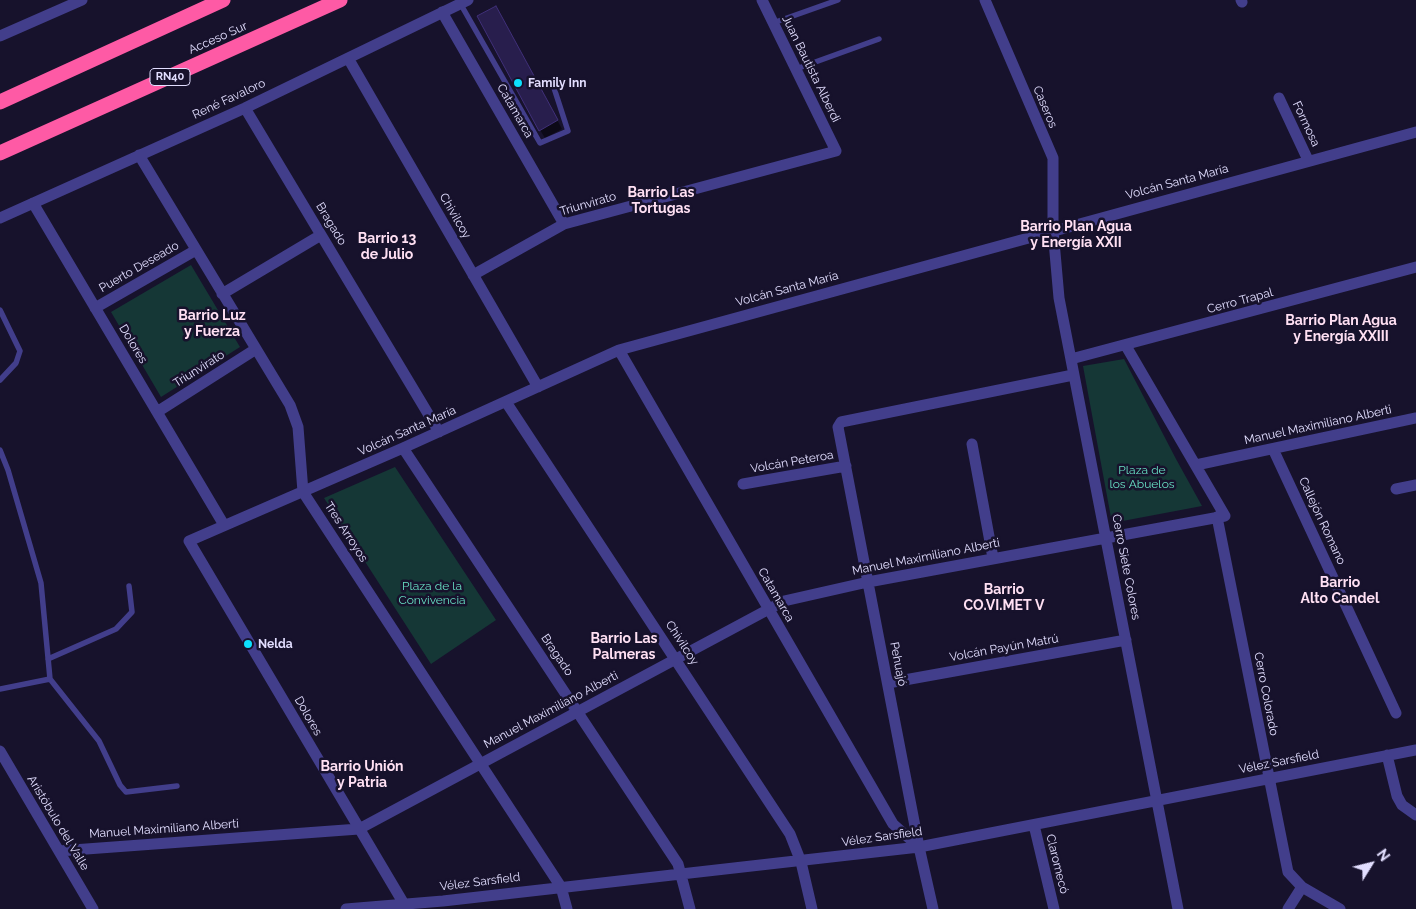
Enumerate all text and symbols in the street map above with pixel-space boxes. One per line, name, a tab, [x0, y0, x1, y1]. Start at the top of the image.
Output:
street label: Juan Bautista Alberdi	[779, 13, 843, 125]
street label: Acceso Sur	[186, 19, 250, 57]
road number: RN40	[150, 68, 190, 86]
street label: René Favaloro	[190, 76, 268, 122]
place label: Family Inn	[528, 76, 586, 90]
marker: Family Inn	[512, 77, 524, 89]
street label: Catamarca	[494, 81, 536, 141]
street label: Caseros	[1030, 84, 1060, 130]
street label: Formosa	[1289, 99, 1323, 149]
street label: Volcán Santa María	[1124, 161, 1230, 203]
district label: Barrio Las Tortugas	[628, 185, 694, 218]
street label: Triunvirato	[558, 189, 618, 219]
street label: Chivilcoy	[436, 191, 474, 241]
street label: Bragado	[313, 200, 349, 248]
district label: Barrio Plan Agua y Energía XXII	[1020, 219, 1132, 252]
district label: Barrio 13 de Julio	[358, 231, 416, 264]
street label: Puerto Deseado	[97, 238, 181, 296]
street label: Volcán Santa María	[734, 268, 840, 310]
street label: Cerro Trapal	[1205, 285, 1275, 317]
district label: Barrio Luz y Fuerza	[178, 308, 246, 341]
district label: Barrio Plan Agua y Energía XXIII	[1285, 313, 1397, 346]
street label: Dolores	[116, 322, 150, 366]
street label: Triunvirato	[171, 348, 227, 390]
street label: Manuel Maximiliano Alberti	[1243, 402, 1393, 448]
street label: Volcán Santa María	[356, 403, 458, 459]
street label: Volcán Peteroa	[749, 448, 835, 476]
park label: Plaza de los Abuelos	[1109, 463, 1175, 491]
street label: Callejón Romano	[1295, 475, 1349, 567]
street label: Tres Arroyos	[321, 499, 371, 565]
street label: Cerro Siete Colores	[1109, 513, 1143, 621]
street label: Manuel Maximiliano Alberti	[851, 536, 1001, 578]
street label: Catamarca	[755, 565, 797, 625]
district label: Barrio Alto Candel	[1301, 575, 1379, 608]
park label: Plaza de la Convivencia	[398, 579, 466, 607]
district label: Barrio CO.VI.MET V	[964, 582, 1044, 614]
street label: Chivilcoy	[662, 618, 702, 668]
street label: Bragado	[538, 631, 576, 679]
district label: Barrio Las Palmeras	[591, 631, 657, 664]
street label: Volcán Payún Matrú	[948, 631, 1060, 665]
place label: Nelda	[258, 637, 293, 651]
marker: Nelda	[242, 638, 254, 650]
street label: Pehuajó	[887, 641, 909, 687]
street label: Cerro Colorado	[1251, 651, 1281, 737]
street label: Manuel Maximiliano Alberti	[481, 668, 621, 752]
street label: Dolores	[291, 694, 325, 738]
street label: Vélez Sarsfield	[1238, 747, 1320, 777]
district label: Barrio Unión y Patria	[320, 759, 404, 792]
street label: Aristóbulo del Valle	[24, 773, 92, 873]
street label: Manuel Maximiliano Alberti	[89, 817, 239, 841]
street label: Vélez Sarsfield	[841, 824, 923, 850]
street label: Claromecó	[1043, 833, 1071, 895]
north arrow	[1346, 839, 1396, 889]
text: N	[1374, 846, 1393, 864]
street label: Vélez Sarsfield	[439, 870, 521, 894]

